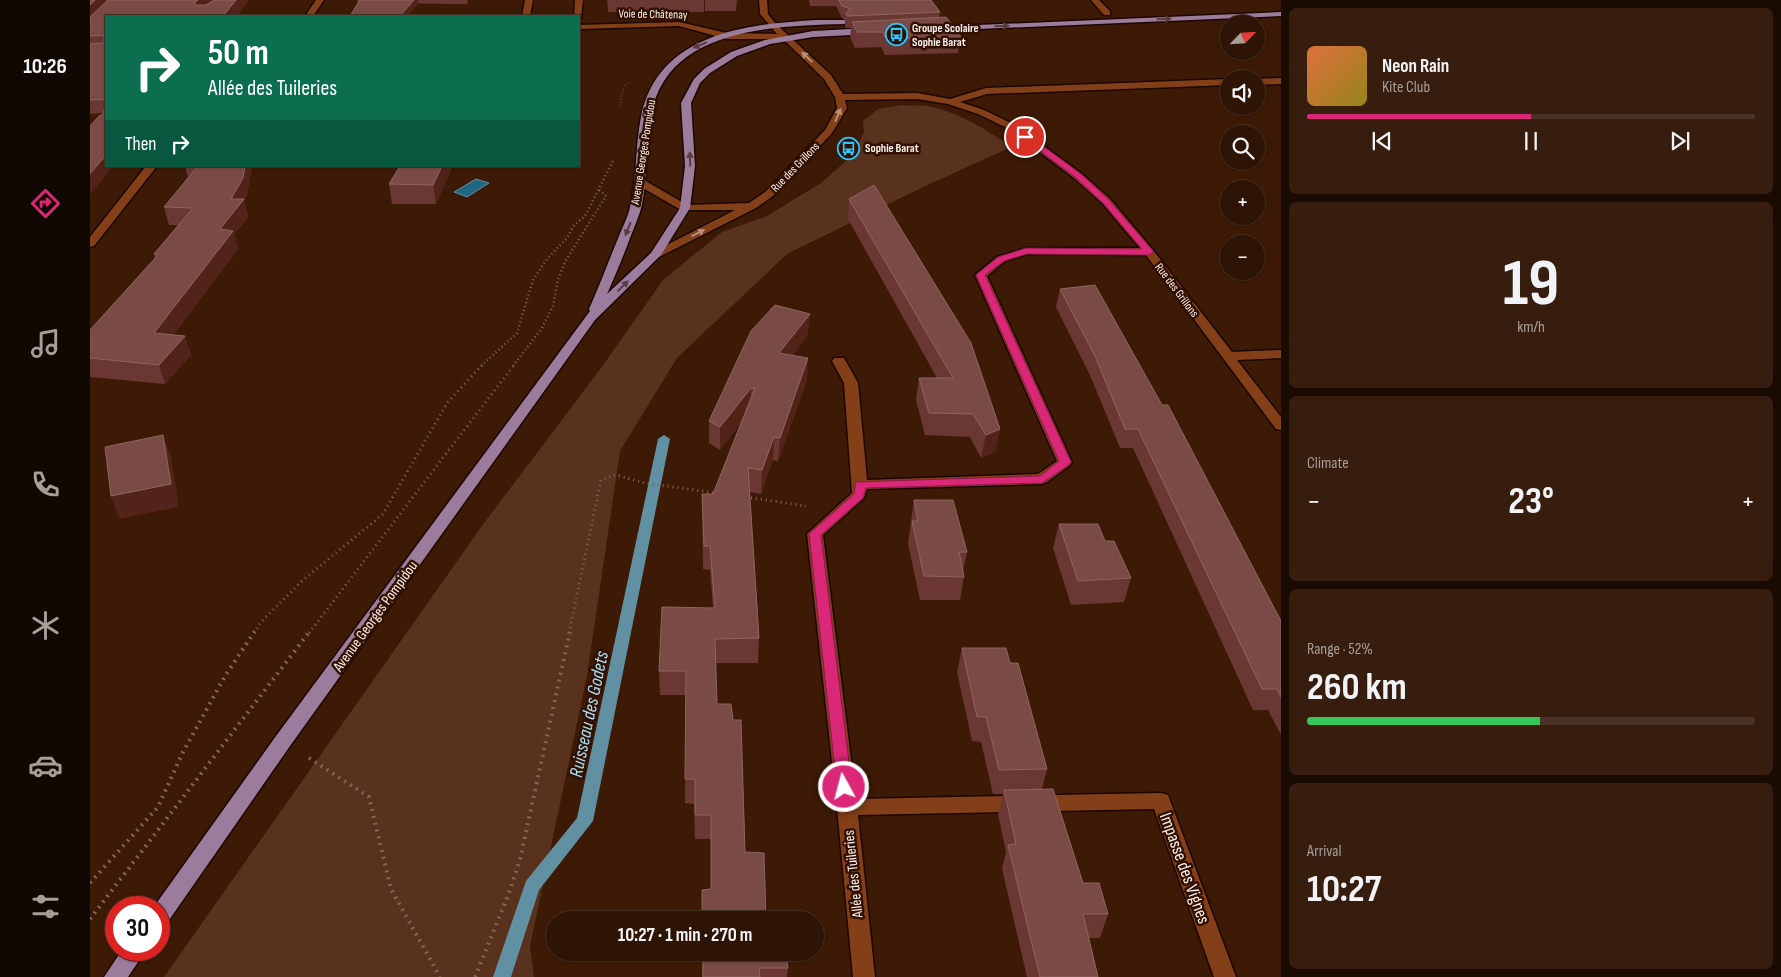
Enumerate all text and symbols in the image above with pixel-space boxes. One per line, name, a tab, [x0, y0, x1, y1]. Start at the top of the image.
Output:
street label: Voie de Châtenay	[618, 6, 688, 23]
one-way arrow	[1157, 15, 1173, 23]
north arrow	[1220, 15, 1265, 60]
map controls	[1220, 15, 1265, 280]
place label: Groupe Scolaire Sophie Barat	[912, 21, 979, 50]
one-way arrow	[994, 21, 1010, 29]
bus stop icon: Groupe Scolaire Sophie Barat	[884, 23, 908, 47]
text: 50 m	[208, 32, 269, 75]
icon: right	[125, 35, 190, 100]
one-way arrow	[693, 42, 707, 50]
one-way arrow	[801, 51, 813, 63]
text: 10:26	[23, 53, 67, 80]
text: Neon Rain	[1382, 55, 1449, 78]
button: sound	[1220, 70, 1265, 115]
text: Allée des Tuileries	[208, 75, 337, 102]
text: Kite Club	[1382, 78, 1430, 97]
street label: Avenue Georges Pompidou	[628, 99, 659, 207]
one-way arrow	[834, 107, 842, 122]
pin	[1004, 116, 1046, 158]
icon: arrive	[1011, 123, 1039, 151]
button: search	[1220, 125, 1265, 170]
icon: previous	[1368, 127, 1396, 155]
icon: pause	[1517, 127, 1545, 155]
icon: next	[1666, 127, 1694, 155]
icon: right	[166, 130, 194, 158]
text: Then	[125, 133, 156, 156]
bus stop icon: Sophie Barat	[837, 136, 861, 160]
street label: Rue des Grillons	[768, 139, 823, 196]
place label: Sophie Barat	[865, 141, 919, 156]
one-way arrow	[685, 151, 693, 167]
button: +	[1220, 180, 1265, 225]
icon: directions	[28, 186, 63, 221]
one-way arrow	[624, 221, 631, 236]
one-way arrow	[691, 229, 706, 237]
button: −	[1220, 235, 1265, 280]
text: 19	[1503, 246, 1559, 324]
street label: Rue des Grillons	[1151, 260, 1202, 320]
one-way arrow	[617, 280, 629, 292]
text: km/h	[1517, 318, 1545, 337]
icon: music	[28, 326, 63, 361]
text: Climate	[1307, 454, 1349, 473]
icon: phone	[28, 467, 63, 502]
text: 23°	[1508, 479, 1554, 524]
text: −	[1307, 485, 1321, 518]
text: +	[1741, 485, 1755, 518]
street label: Avenue Georges Pompidou	[328, 557, 422, 676]
icon: climate	[28, 608, 63, 643]
text: Range · 52%	[1307, 640, 1373, 659]
water label: Ruisseau des Godets	[565, 649, 614, 779]
text: 260 km	[1307, 665, 1407, 710]
icon: car	[28, 748, 63, 783]
position arrow	[817, 760, 869, 812]
street label: Impasse des Vignes	[1155, 810, 1214, 926]
street label: Allée des Tuileries	[839, 829, 868, 920]
text: Arrival	[1307, 842, 1341, 861]
text: 10:27	[1307, 867, 1381, 912]
icon: filters	[28, 889, 63, 924]
speed limit sign: 30	[105, 896, 170, 961]
text: 10:27 · 1 min · 270 m	[618, 924, 752, 947]

